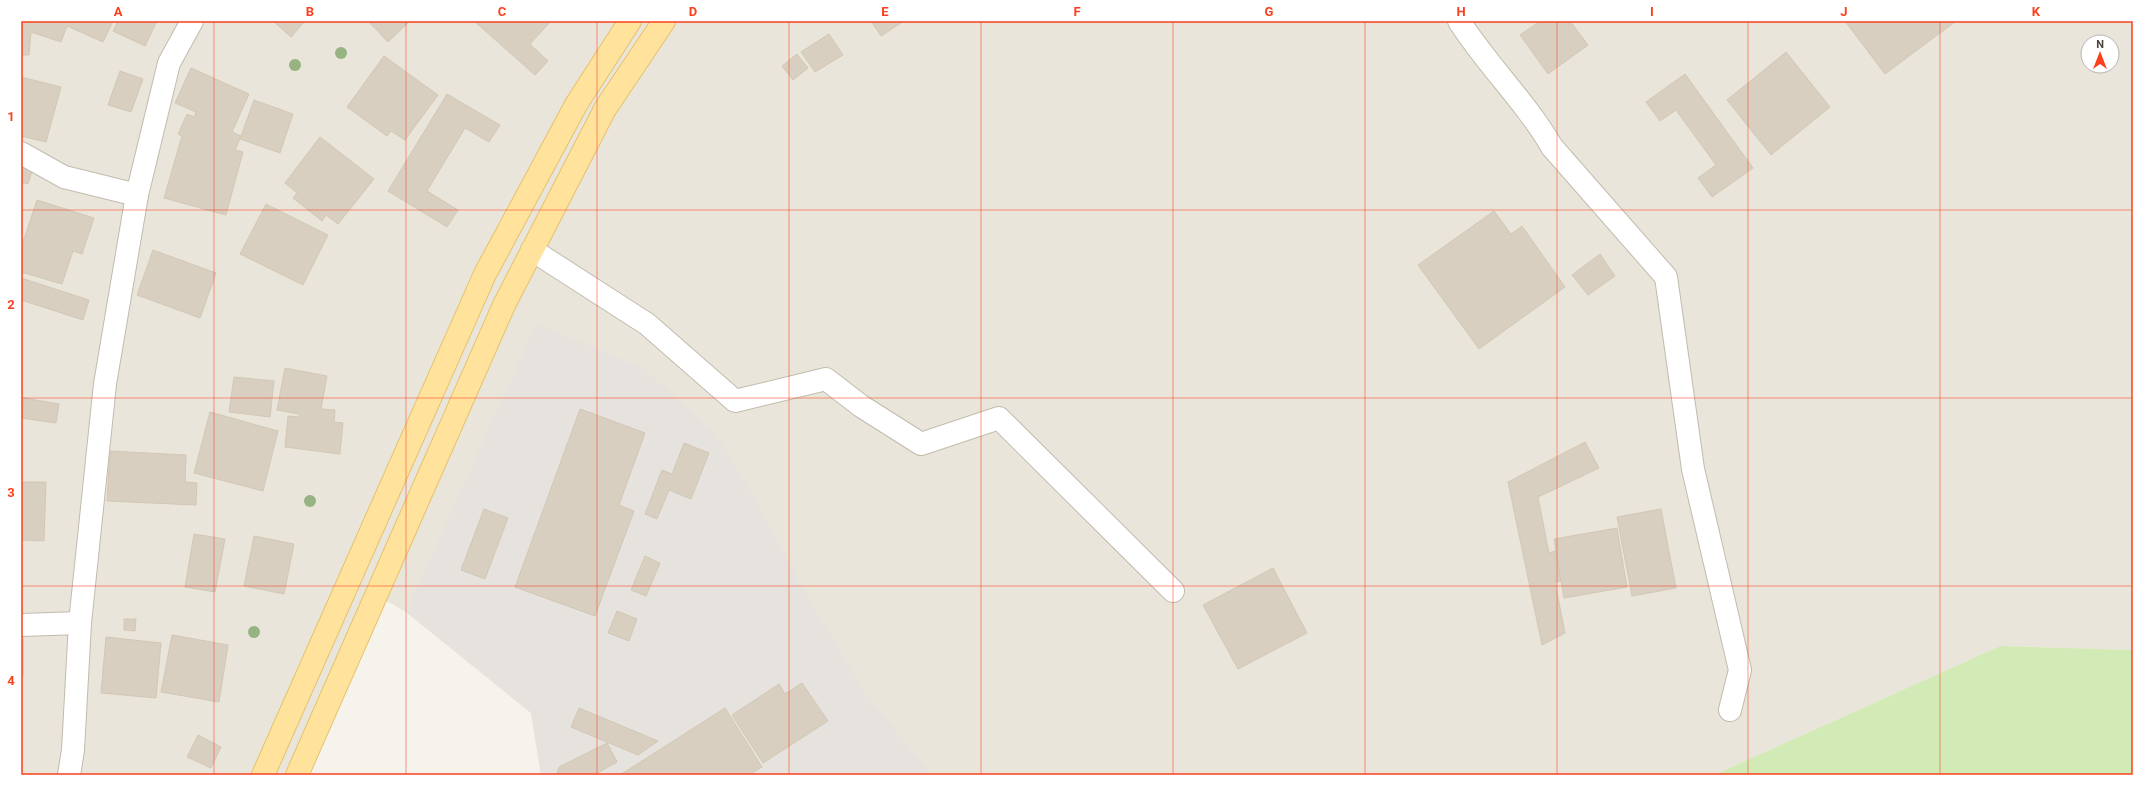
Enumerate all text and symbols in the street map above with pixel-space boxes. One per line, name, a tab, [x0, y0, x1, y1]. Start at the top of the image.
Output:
text: A	[114, 4, 123, 19]
text: B	[306, 4, 314, 19]
text: C	[498, 4, 507, 19]
text: D	[689, 4, 697, 19]
text: E	[881, 4, 889, 19]
text: F	[1073, 4, 1081, 19]
text: G	[1265, 4, 1274, 19]
text: H	[1456, 4, 1466, 19]
text: I	[1650, 4, 1654, 19]
text: J	[1840, 4, 1848, 19]
text: K	[2032, 4, 2041, 19]
north arrow	[2080, 34, 2120, 74]
text: N	[2096, 38, 2104, 51]
text: 1	[7, 109, 15, 124]
text: 2	[7, 297, 15, 312]
text: 3	[7, 485, 15, 500]
text: 4	[7, 673, 15, 688]

